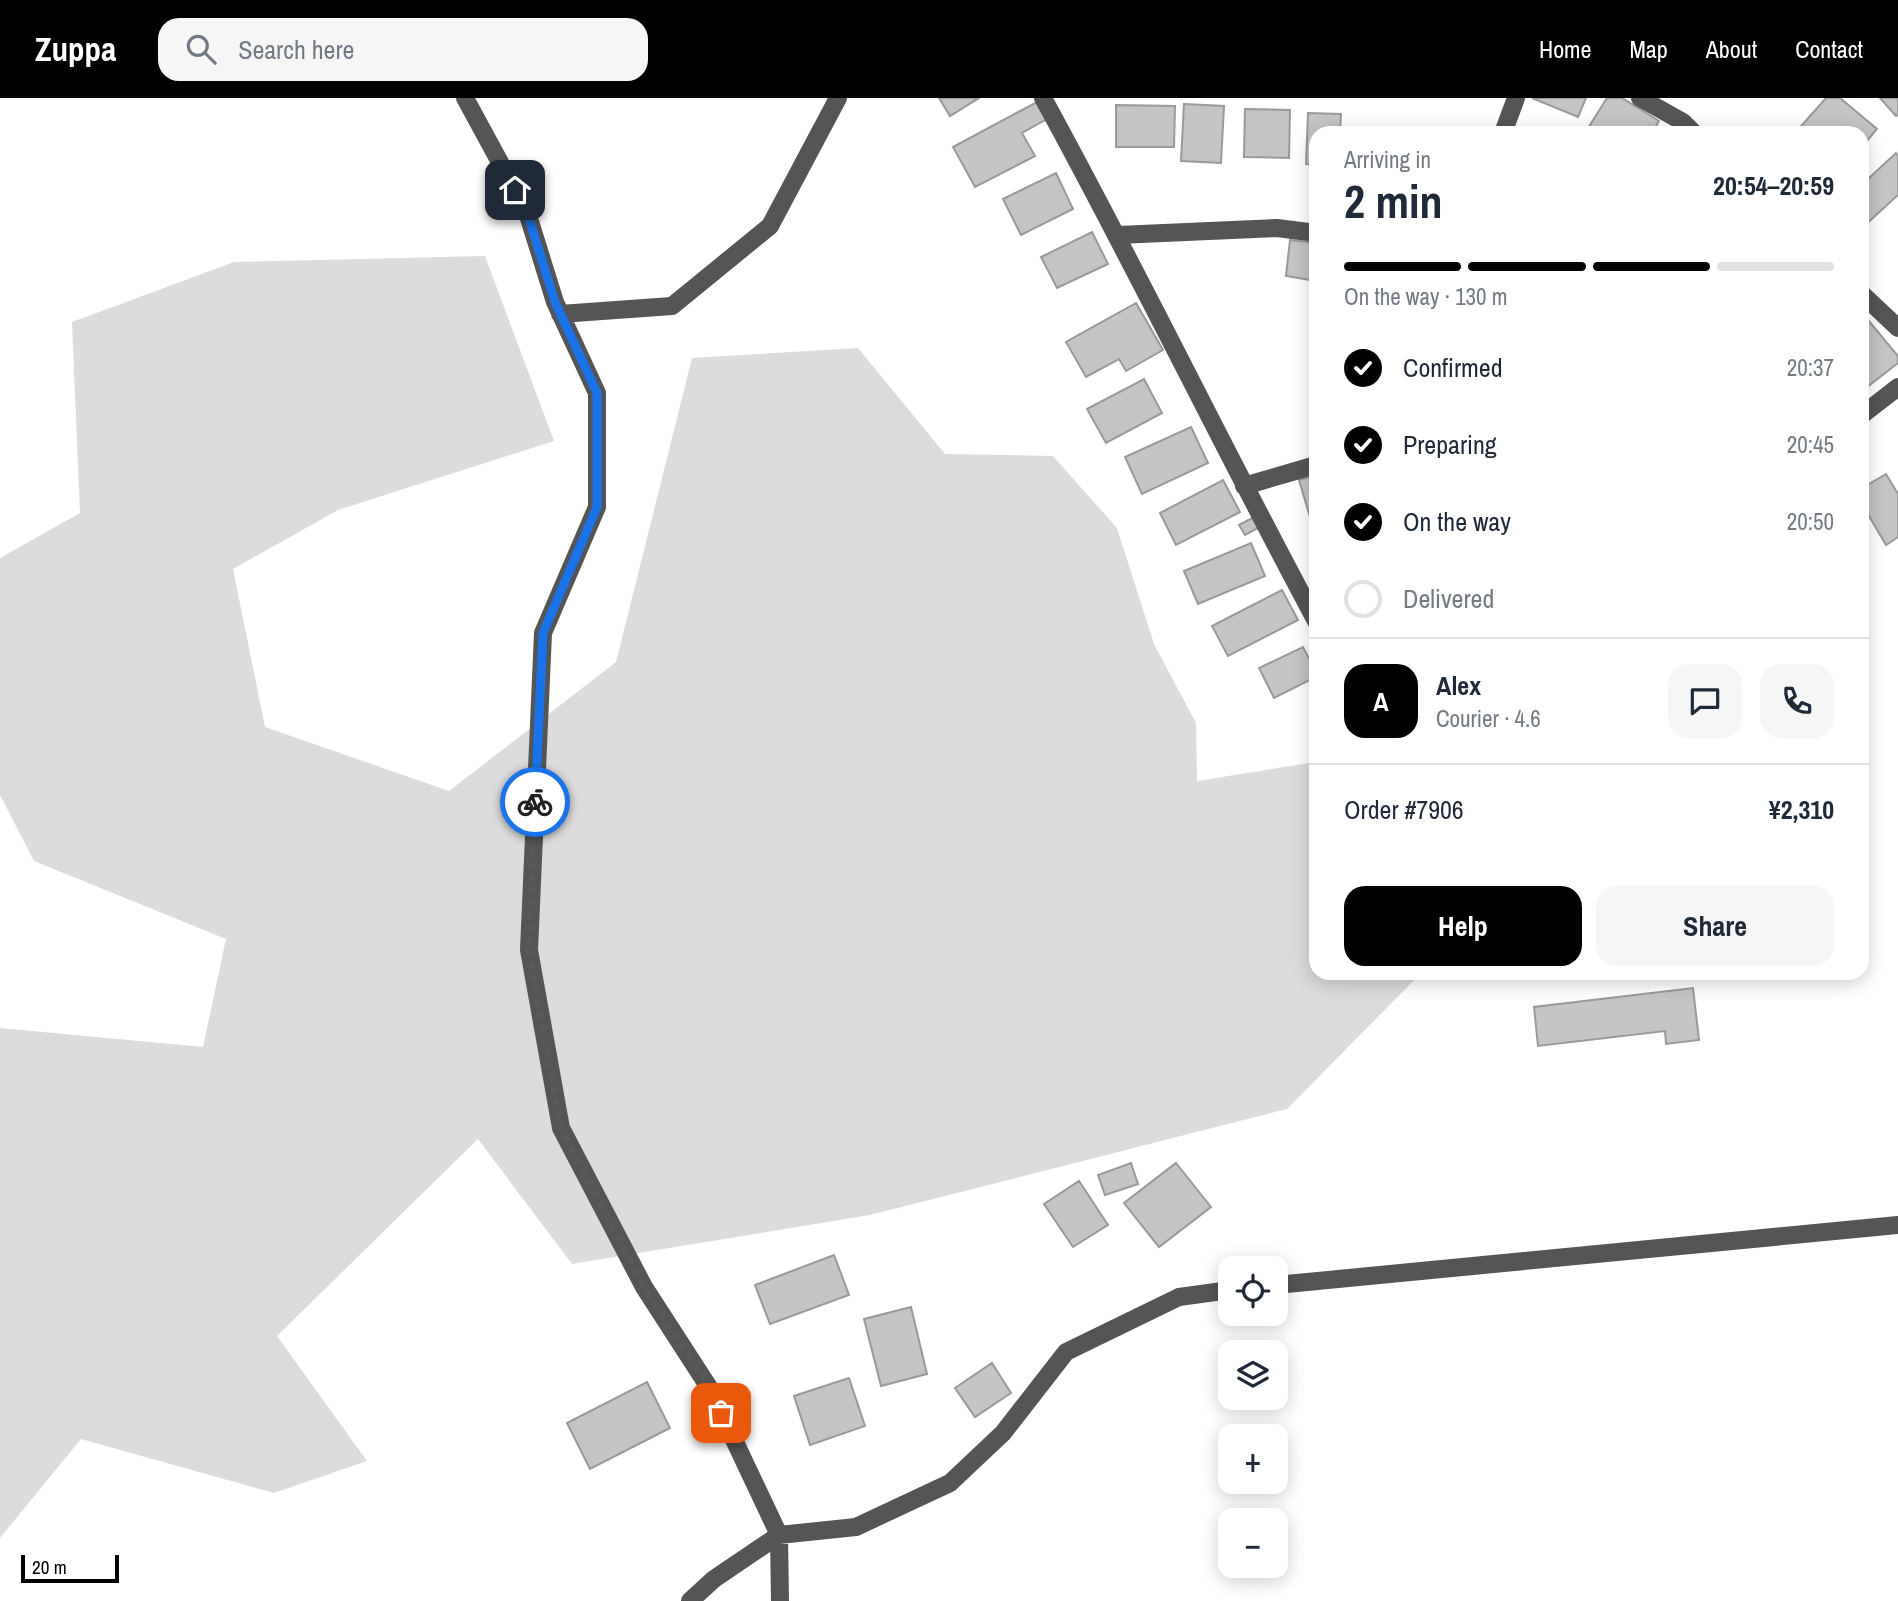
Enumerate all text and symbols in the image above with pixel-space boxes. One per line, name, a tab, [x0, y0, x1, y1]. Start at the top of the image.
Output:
search box	[158, 18, 648, 81]
text: Zuppa	[35, 27, 116, 71]
icon: search	[182, 30, 220, 68]
text: Search here	[238, 32, 354, 67]
text: Home	[1539, 33, 1591, 65]
text: Map	[1629, 33, 1668, 65]
text: About	[1706, 33, 1757, 65]
text: Contact	[1795, 33, 1863, 65]
text: Arriving in	[1344, 144, 1431, 175]
pin	[485, 160, 545, 220]
text: 20:54–20:59	[1713, 168, 1834, 203]
text: 2 min	[1344, 170, 1443, 232]
icon: home	[496, 171, 534, 209]
text: On the way · 130 m	[1344, 281, 1508, 312]
icon: check	[1344, 349, 1382, 387]
text: Confirmed	[1403, 350, 1503, 385]
text: 20:37	[1787, 352, 1834, 383]
icon: check	[1344, 426, 1382, 464]
text: Preparing	[1403, 427, 1497, 462]
text: 20:45	[1787, 429, 1834, 460]
icon: check	[1344, 503, 1382, 541]
text: On the way	[1403, 504, 1511, 539]
text: 20:50	[1787, 506, 1834, 537]
text: Delivered	[1403, 581, 1494, 616]
button: chat	[1668, 664, 1742, 738]
button: phone	[1760, 664, 1834, 738]
text: Alex	[1436, 668, 1481, 703]
text: A	[1373, 684, 1389, 719]
text: Courier · 4.6	[1436, 703, 1541, 734]
courier	[500, 767, 570, 837]
icon: bike	[516, 783, 554, 821]
text: Order #7906	[1344, 792, 1464, 827]
text: ¥2,310	[1769, 792, 1834, 827]
button: Help	[1344, 886, 1582, 966]
button: Share	[1596, 886, 1834, 966]
map controls	[1218, 1256, 1288, 1578]
button: locate	[1218, 1256, 1288, 1326]
button: layers	[1218, 1340, 1288, 1410]
pin	[691, 1383, 751, 1443]
icon: bag	[702, 1394, 740, 1432]
button: +	[1218, 1424, 1288, 1494]
button: −	[1218, 1508, 1288, 1578]
scale bar	[21, 1552, 119, 1584]
text: 20 m	[32, 1554, 67, 1580]

